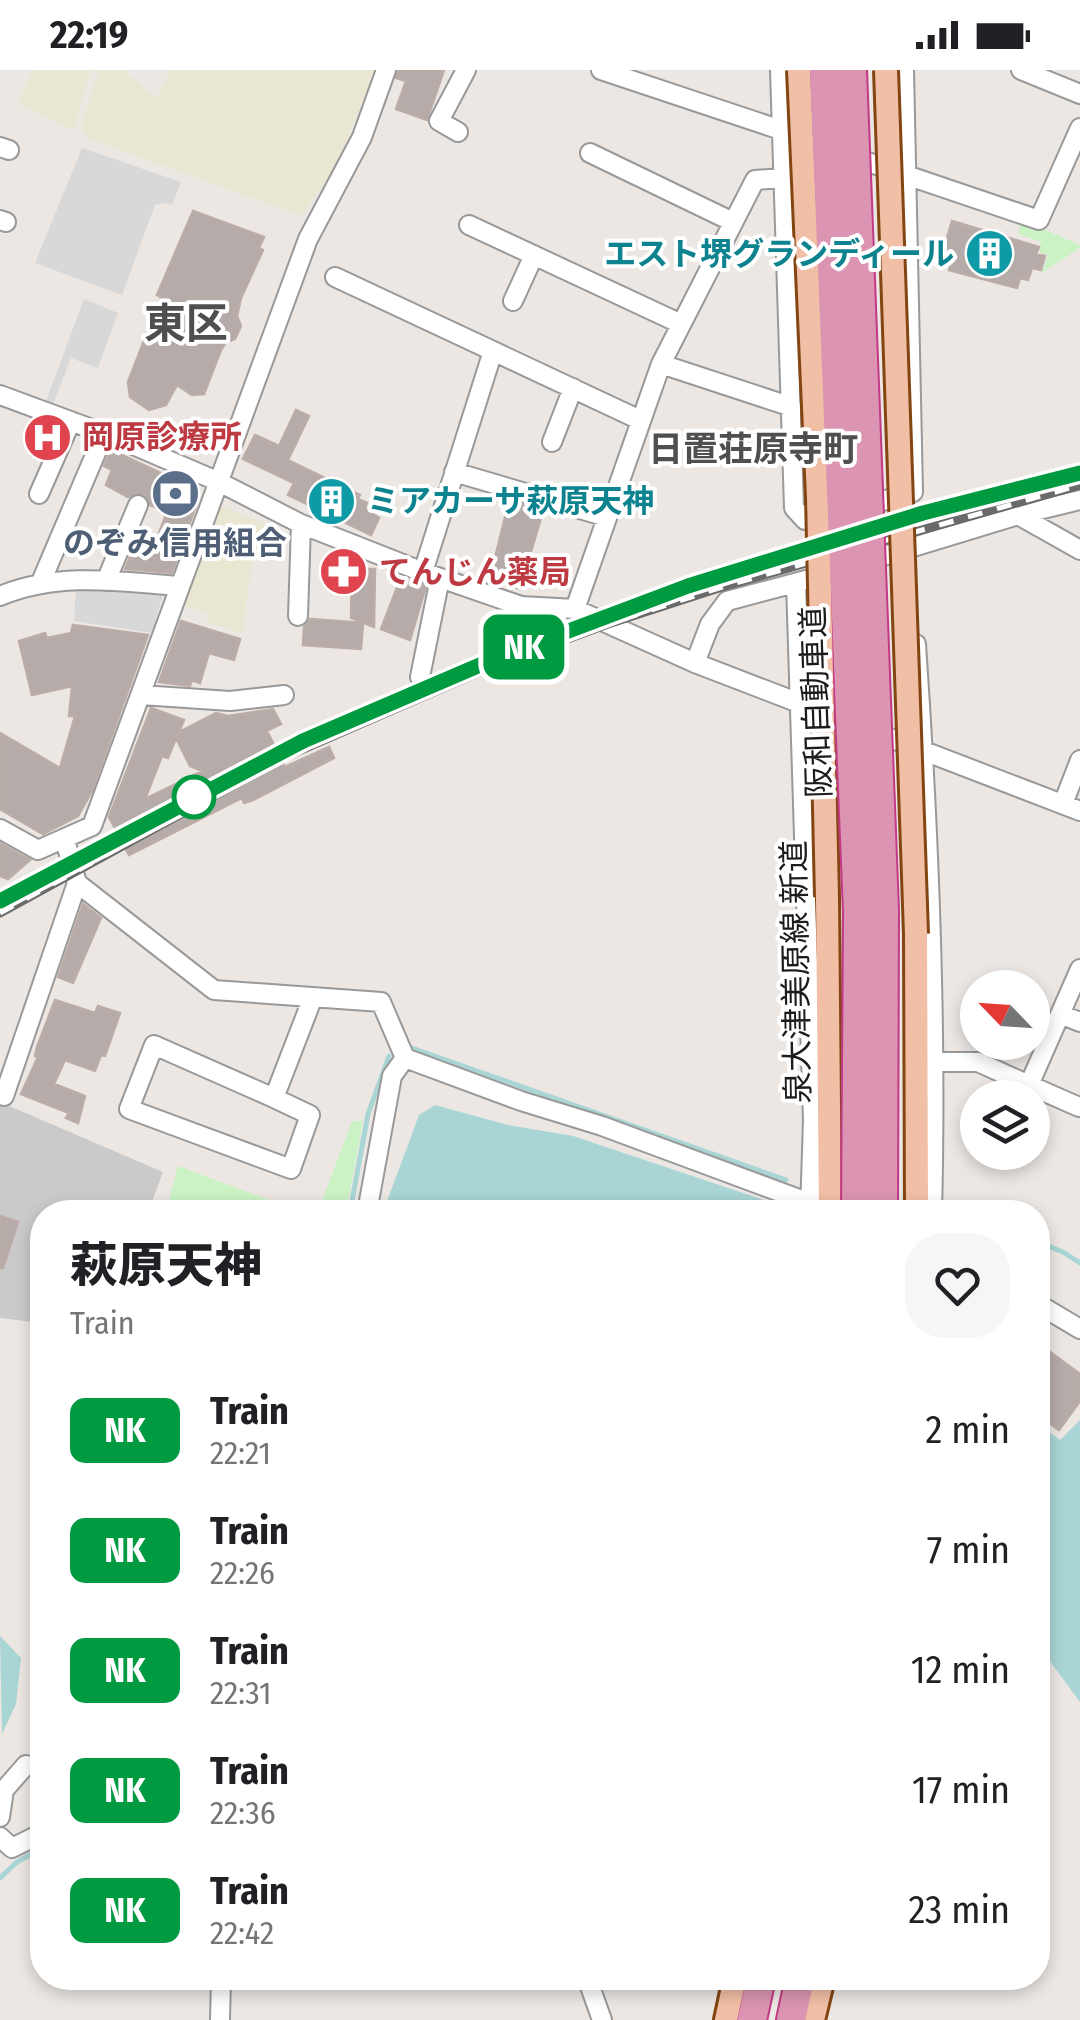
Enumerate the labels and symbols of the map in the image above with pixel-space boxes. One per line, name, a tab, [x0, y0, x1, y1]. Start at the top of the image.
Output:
building icon: エスト堺グランディール	[963, 228, 1015, 280]
place label: エスト堺グランディール	[604, 235, 954, 273]
district label: 東区	[144, 299, 228, 349]
hospital icon: 岡原診療所	[21, 411, 73, 463]
place label: 岡原診療所	[82, 418, 242, 456]
district label: 日置荘原寺町	[648, 428, 858, 470]
bank icon: のぞみ信用組合	[149, 467, 201, 519]
building icon: ミアカーサ萩原天神	[306, 475, 358, 527]
place label: ミアカーサ萩原天神	[367, 482, 654, 520]
place label: のぞみ信用組合	[63, 524, 287, 562]
pharmacy icon: てんじん薬局	[318, 546, 370, 598]
place label: てんじん薬局	[379, 553, 571, 591]
street label: 阪和自動車道	[794, 605, 838, 799]
line badge: NK	[479, 614, 569, 680]
unlabelled marker	[173, 776, 215, 818]
street label: 泉大津美原線 新道	[775, 840, 817, 1104]
north arrow	[960, 970, 1050, 1060]

